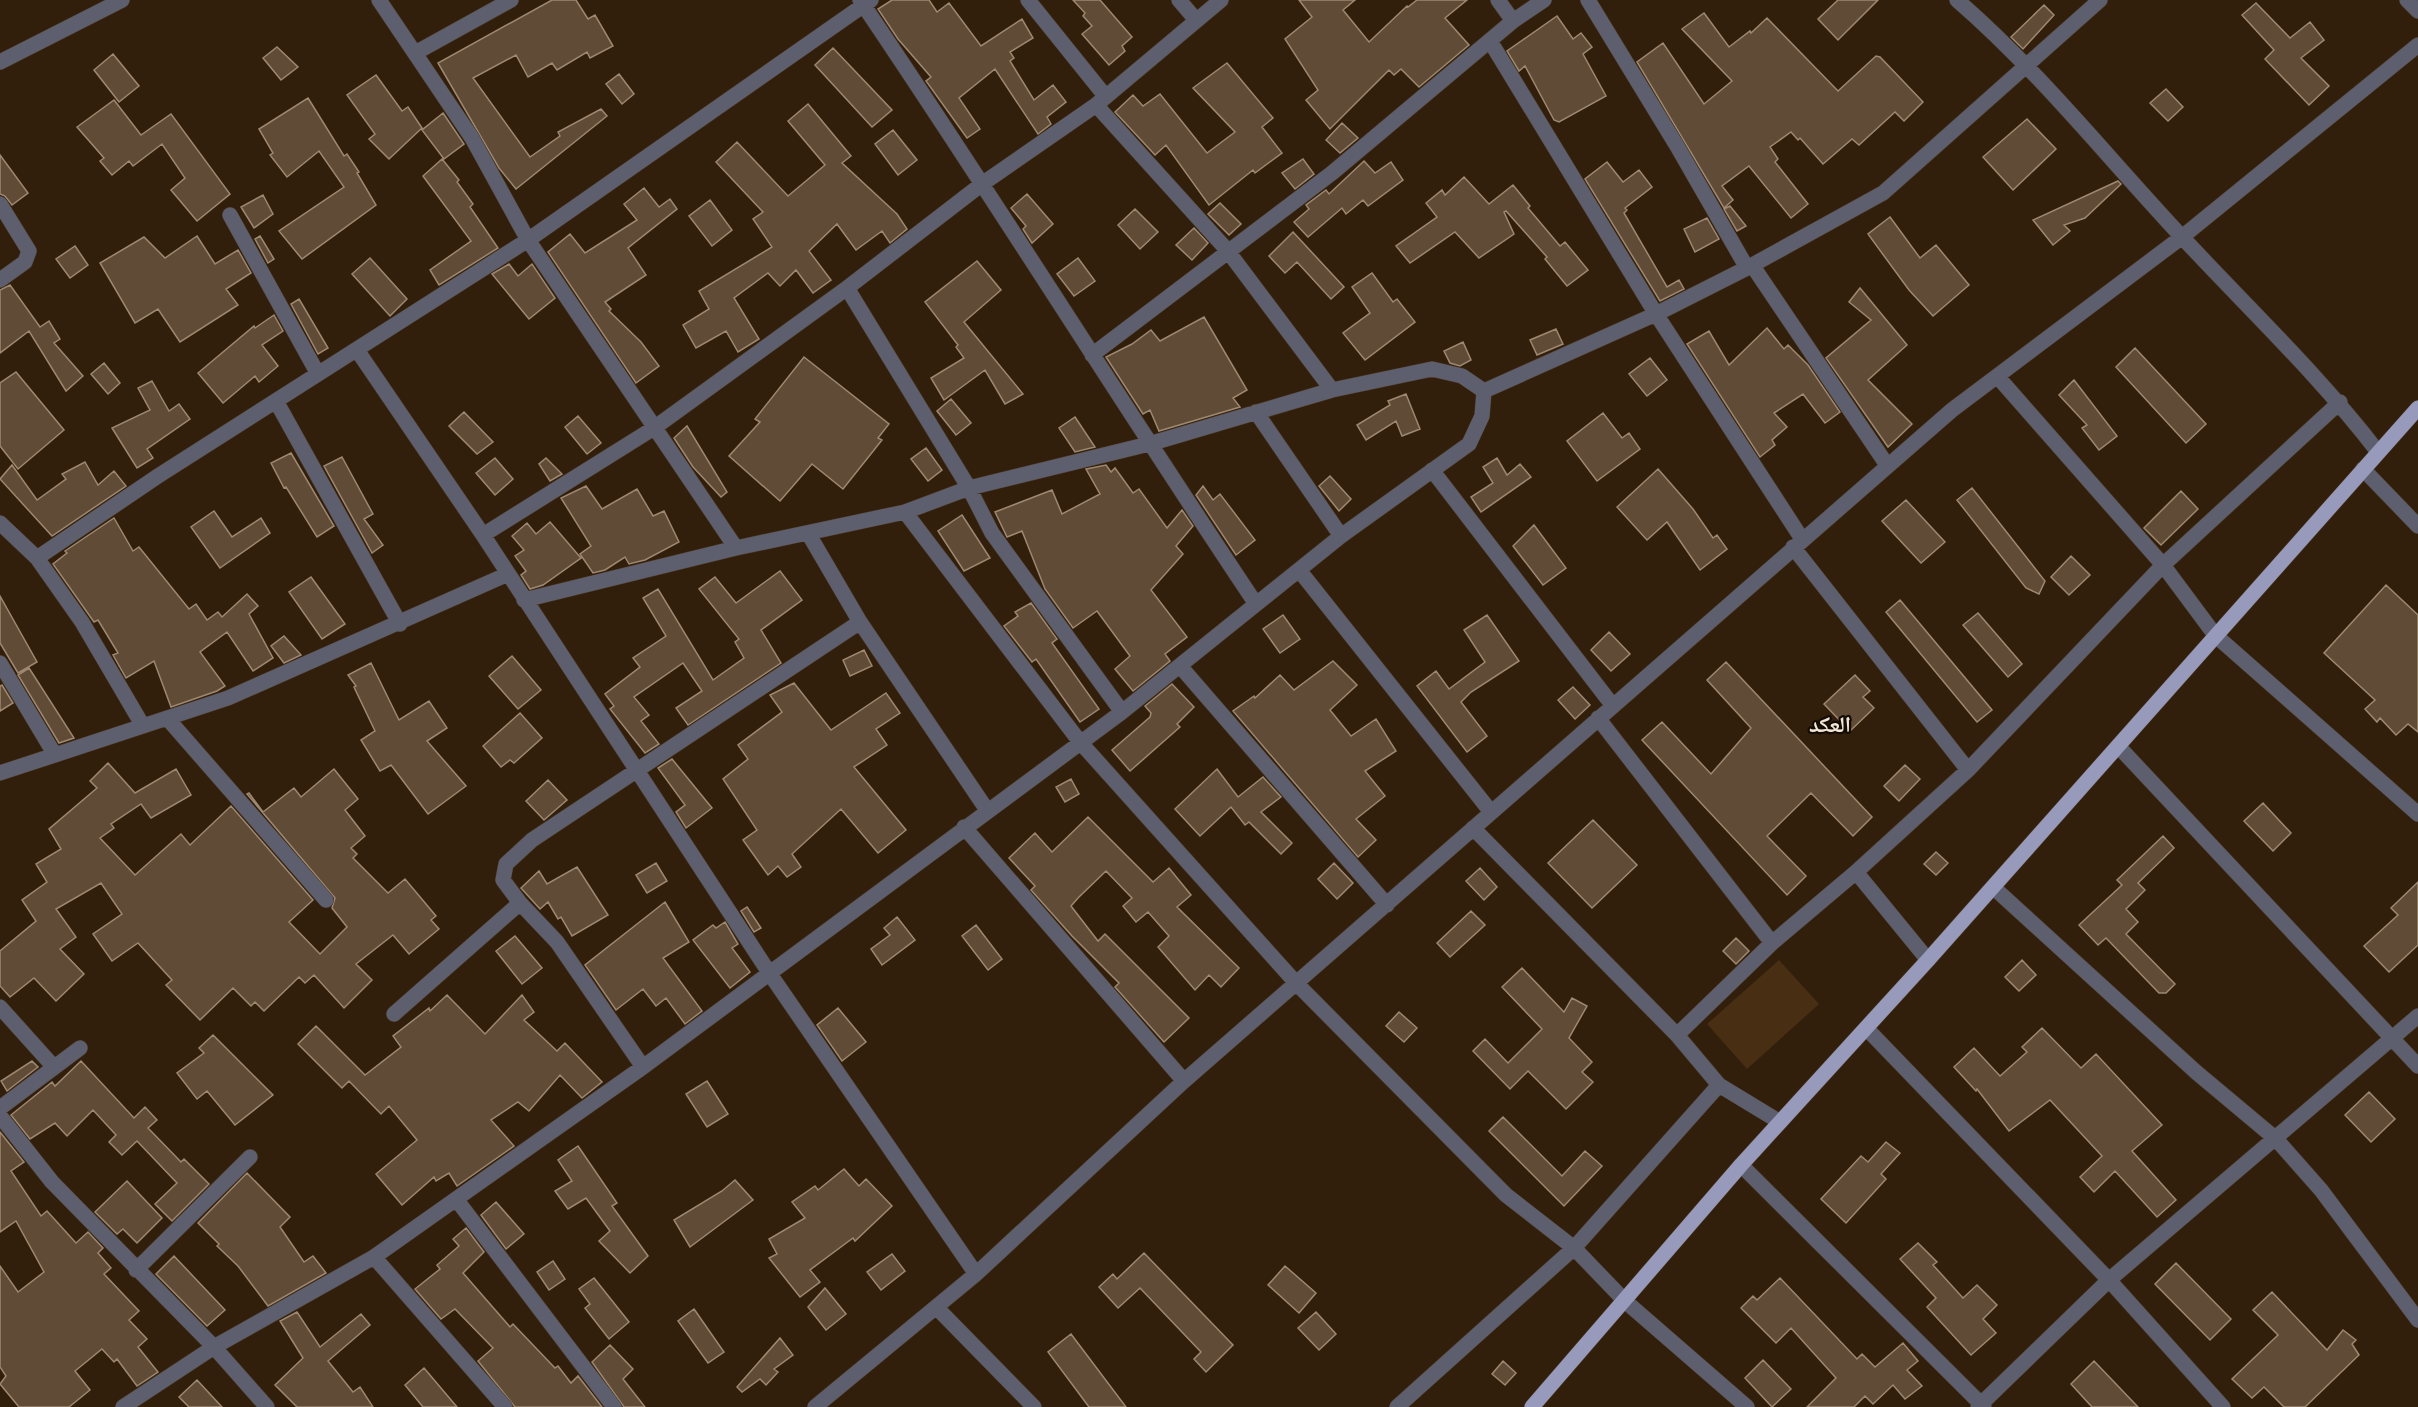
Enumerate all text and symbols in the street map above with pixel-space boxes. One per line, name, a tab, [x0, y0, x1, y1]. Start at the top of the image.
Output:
district label: العكد	[1809, 711, 1851, 738]

